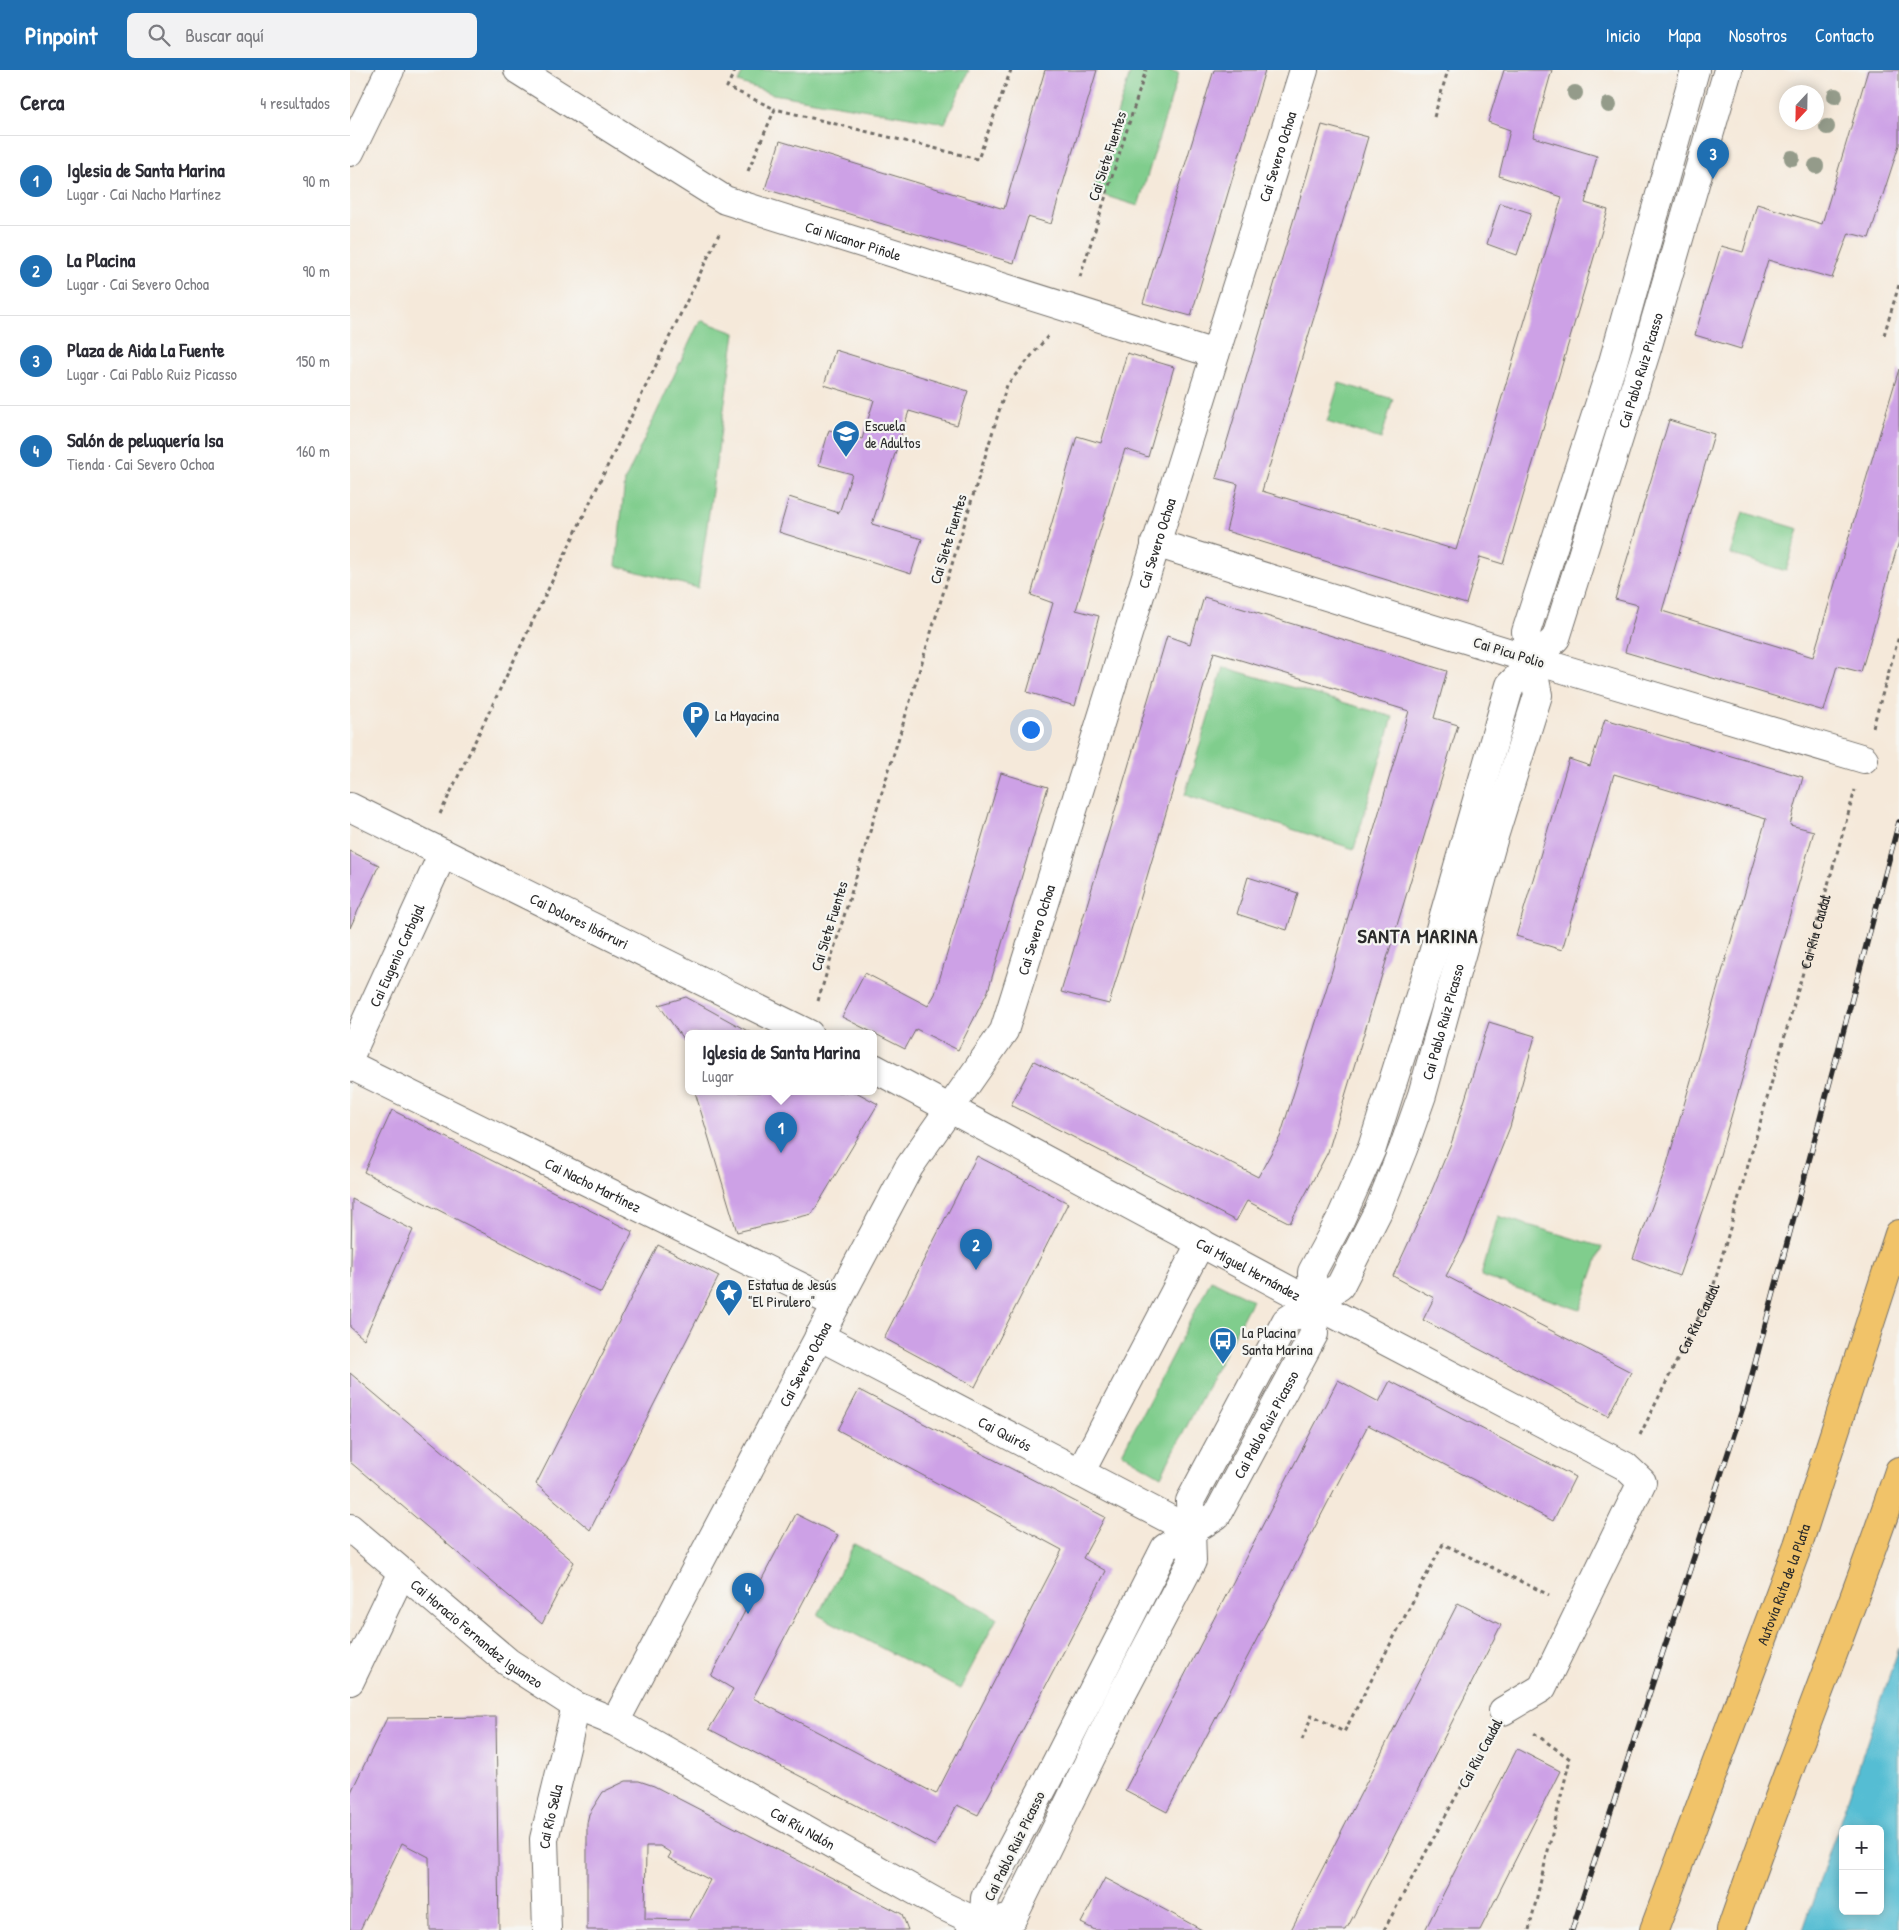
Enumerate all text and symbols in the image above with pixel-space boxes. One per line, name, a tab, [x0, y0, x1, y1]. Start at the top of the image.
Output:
search box	[127, 13, 477, 58]
text: Pinpoint	[25, 19, 97, 51]
icon: search	[145, 21, 173, 49]
text: Buscar aquí	[185, 22, 264, 48]
text: Inicio	[1606, 23, 1640, 48]
text: Mapa	[1668, 23, 1701, 48]
text: Nosotros	[1729, 23, 1787, 48]
text: Contacto	[1815, 23, 1874, 48]
north arrow	[1779, 85, 1824, 130]
text: Cerca	[20, 88, 64, 117]
text: 4 resultados	[260, 92, 330, 114]
street label: Cai Siete Fuentes	[1083, 108, 1131, 203]
street label: Cai Severo Ochoa	[1253, 109, 1301, 204]
pin: 3	[1697, 138, 1729, 179]
text: Iglesia de Santa Marina	[67, 157, 225, 183]
text: 1	[33, 170, 39, 192]
text: 90 m	[302, 170, 330, 192]
text: Lugar · Cai Nacho Martínez	[67, 183, 221, 205]
street label: Cai Nicanor Piñole	[803, 215, 904, 265]
text: La Placina	[67, 247, 135, 273]
text: 2	[32, 260, 40, 282]
text: 90 m	[302, 260, 330, 282]
text: Lugar · Cai Severo Ochoa	[67, 273, 209, 295]
street label: Cai Pablo Ruiz Picasso	[1612, 310, 1667, 431]
text: Plaza de Aida La Fuente	[67, 337, 225, 363]
text: 3	[32, 350, 40, 372]
text: 150 m	[296, 350, 330, 372]
text: Lugar · Cai Pablo Ruiz Picasso	[67, 363, 237, 385]
place label: Escuela de Adultos	[865, 415, 921, 453]
school or university icon: Escuela de Adultos	[831, 419, 861, 458]
text: Salón de peluquería Isa	[67, 427, 223, 453]
text: 4	[33, 440, 39, 462]
text: 160 m	[296, 440, 330, 462]
text: Tienda · Cai Severo Ochoa	[67, 453, 214, 475]
street label: Cai Siete Fuentes	[924, 491, 972, 587]
street label: Cai Severo Ochoa	[1132, 495, 1180, 591]
street label: Cai Picu Polio	[1471, 631, 1547, 673]
parking icon: La Mayacina	[681, 700, 711, 739]
place label: La Mayacina	[715, 705, 779, 726]
your location	[1018, 717, 1044, 743]
street label: Cai Siete Fuentes	[805, 878, 853, 974]
street label: Cai Severo Ochoa	[1012, 882, 1060, 978]
street label: Cai Dolores Ibárruri	[527, 887, 632, 954]
street label: Cai Ríu Caudal	[1794, 892, 1835, 971]
street label: Cai Eugenio Carbajal	[363, 900, 429, 1010]
district label: SANTA MARINA	[1357, 922, 1479, 949]
street label: Cai Pablo Ruiz Picasso	[1416, 961, 1469, 1082]
popup	[685, 1030, 877, 1095]
text: Iglesia de Santa Marina	[702, 1039, 860, 1065]
text: Lugar	[702, 1065, 734, 1087]
pin: 1	[765, 1112, 797, 1153]
street label: Cai Nacho Martínez	[542, 1152, 645, 1217]
pin: 2	[960, 1229, 992, 1270]
street label: Cai Miguel Hernández	[1193, 1232, 1305, 1305]
place label: Estatua de Jesús "El Pirulero"	[748, 1274, 837, 1312]
place icon: Estatua de Jesús "El Pirulero"	[714, 1278, 744, 1317]
street label: Cai Ríu Caudal	[1671, 1281, 1724, 1357]
street label: Cai Severo Ochoa	[773, 1318, 836, 1410]
place label: La Placina Santa Marina	[1242, 1322, 1313, 1360]
bus stop icon: La Placina Santa Marina	[1208, 1326, 1238, 1365]
street label: Cai Pablo Ruiz Picasso	[1228, 1367, 1303, 1482]
street label: Cai Quirós	[975, 1411, 1036, 1456]
street label: Autovía Ruta de la Plata	[1751, 1521, 1815, 1648]
pin: 4	[732, 1573, 764, 1614]
street label: Cai Horacio Fernandez Iguanzo	[406, 1574, 547, 1693]
street label: Cai Ríu Caudal	[1453, 1714, 1507, 1792]
street label: Cai Río Sella	[533, 1782, 567, 1849]
street label: Cai Pablo Ruiz Picasso	[978, 1788, 1050, 1904]
street label: Cai Ríu Nalón	[767, 1801, 839, 1854]
map controls	[1839, 1825, 1884, 1915]
button: +	[1839, 1825, 1884, 1870]
button: −	[1839, 1870, 1884, 1915]

